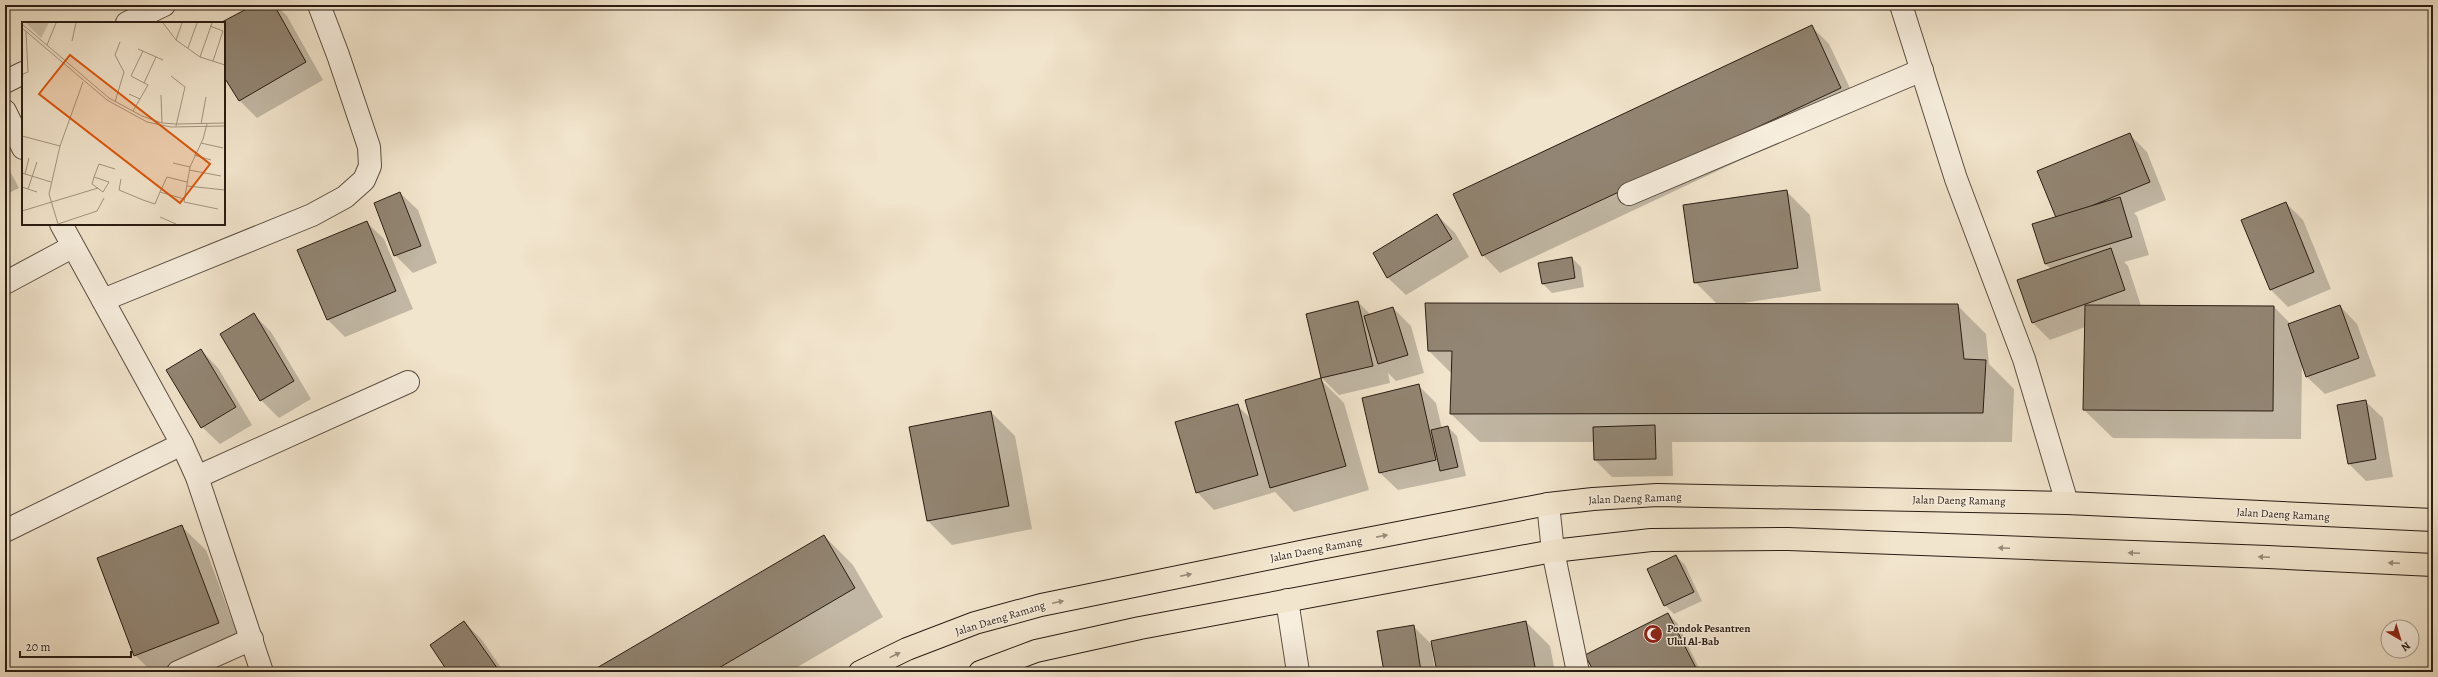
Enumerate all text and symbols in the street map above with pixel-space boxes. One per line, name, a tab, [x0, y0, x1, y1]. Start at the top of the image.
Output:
inset map	[22, 22, 225, 225]
street label: Jalan Daeng Ramang	[1588, 489, 1682, 508]
street label: Jalan Daeng Ramang	[1912, 492, 2006, 509]
street label: Jalan Daeng Ramang	[2236, 505, 2330, 524]
street label: Jalan Daeng Ramang	[1269, 533, 1364, 566]
one-way arrow	[1376, 533, 1388, 539]
one-way arrow	[1997, 545, 2010, 551]
one-way arrow	[2127, 550, 2140, 556]
one-way arrow	[2258, 553, 2270, 560]
one-way arrow	[2388, 560, 2400, 567]
one-way arrow	[1180, 572, 1192, 578]
street label: Jalan Daeng Ramang	[953, 598, 1047, 639]
one-way arrow	[1052, 598, 1064, 604]
north arrow	[2380, 619, 2420, 659]
place label: Pondok Pesantren Ulul Al-Bab	[1667, 621, 1750, 649]
mosque icon: Pondok Pesantren Ulul Al-Bab	[1642, 623, 1664, 645]
scale bar	[20, 633, 131, 659]
text: N	[2398, 638, 2414, 655]
text: 20 m	[26, 639, 50, 655]
one-way arrow	[890, 652, 901, 658]

